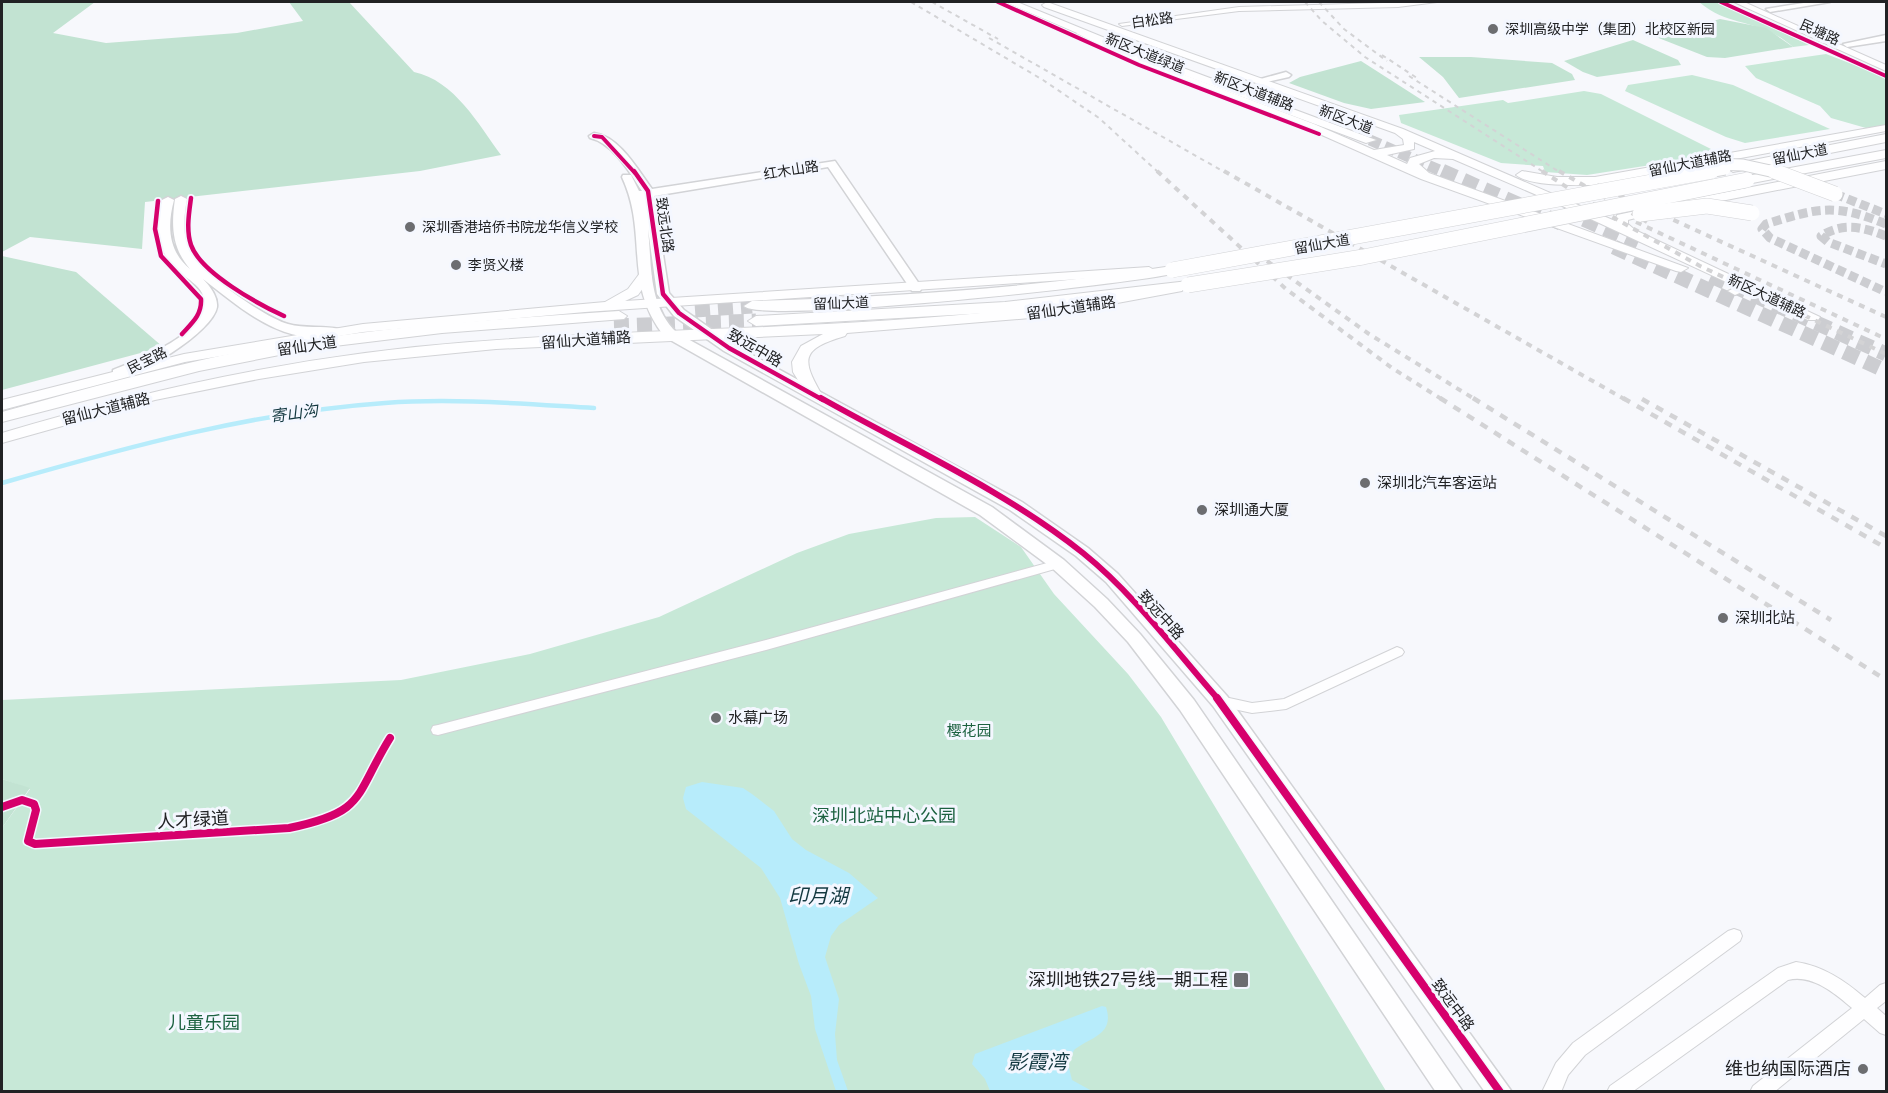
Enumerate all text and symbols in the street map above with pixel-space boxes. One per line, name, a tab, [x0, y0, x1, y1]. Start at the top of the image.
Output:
street label: 白松路	[1130, 9, 1174, 31]
street label: 民塘路	[1798, 16, 1842, 48]
place label: 深圳高级中学（集团）北校区新园	[1505, 21, 1715, 37]
marker: 深圳高级中学（集团）北校区新园	[1486, 22, 1500, 36]
street label: 新区大道绿道	[1103, 30, 1187, 76]
street label: 新区大道辅路	[1212, 68, 1296, 114]
street label: 新区大道	[1317, 101, 1375, 137]
street label: 留仙大道	[1771, 141, 1829, 167]
street label: 留仙大道辅路	[1647, 147, 1733, 179]
street label: 红木山路	[762, 158, 820, 182]
street label: 致远北路	[653, 196, 677, 254]
place label: 深圳香港培侨书院龙华信义学校	[422, 219, 618, 235]
marker: 深圳香港培侨书院龙华信义学校	[403, 220, 417, 234]
street label: 留仙大道	[1293, 231, 1351, 257]
place label: 李贤义楼	[468, 257, 524, 273]
marker: 李贤义楼	[449, 258, 463, 272]
street label: 新区大道辅路	[1726, 271, 1808, 321]
street label: 留仙大道辅路	[1025, 293, 1117, 322]
street label: 留仙大道	[813, 294, 869, 312]
street label: 致远中路	[725, 325, 785, 370]
street label: 留仙大道辅路	[540, 328, 631, 351]
street label: 留仙大道	[276, 333, 338, 358]
street label: 民宝路	[125, 344, 169, 376]
street label: 留仙大道辅路	[60, 389, 152, 428]
water label: 寄山沟	[269, 401, 321, 425]
place label: 深圳北汽车客运站	[1377, 474, 1497, 491]
marker: 深圳北汽车客运站	[1358, 476, 1372, 490]
place label: 深圳通大厦	[1214, 501, 1289, 518]
marker: 深圳通大厦	[1195, 503, 1209, 517]
street label: 致远中路	[1135, 587, 1188, 643]
place label: 深圳北站	[1735, 609, 1795, 626]
marker: 深圳北站	[1716, 611, 1730, 625]
place label: 水幕广场	[728, 709, 788, 726]
marker: 水幕广场	[709, 711, 723, 725]
park label: 樱花园	[946, 722, 992, 739]
park label: 深圳北站中心公园	[812, 806, 956, 826]
street label: 人才绿道	[157, 808, 229, 832]
water label: 印月湖	[788, 885, 851, 907]
place label: 深圳地铁27号线一期工程	[1028, 970, 1228, 990]
marker: 深圳地铁27号线一期工程	[1232, 971, 1250, 989]
street label: 致远中路	[1429, 975, 1478, 1034]
park label: 儿童乐园	[168, 1013, 240, 1033]
water label: 影霞湾	[1007, 1051, 1070, 1073]
place label: 维也纳国际酒店	[1725, 1059, 1851, 1079]
marker: 维也纳国际酒店	[1856, 1062, 1870, 1076]

